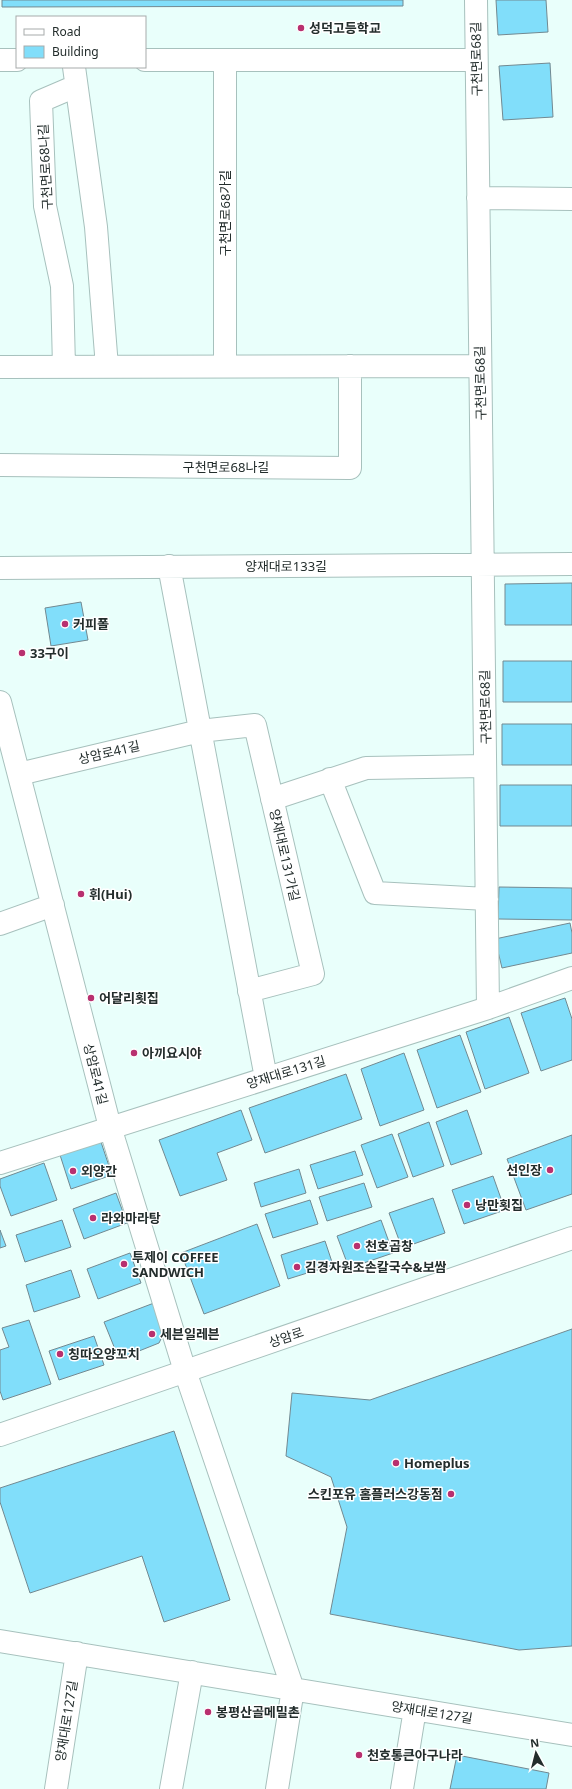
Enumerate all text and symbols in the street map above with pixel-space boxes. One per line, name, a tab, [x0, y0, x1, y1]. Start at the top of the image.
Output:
legend	[16, 16, 146, 68]
place label: 성덕고등학교	[309, 19, 381, 37]
street label: 구천면로68길	[466, 22, 486, 96]
text: Road	[52, 23, 81, 40]
marker: 성덕고등학교	[296, 23, 306, 33]
text: Building	[52, 43, 99, 60]
street label: 구천면로68나길	[34, 123, 56, 211]
street label: 구천면로68가길	[216, 170, 234, 256]
street label: 구천면로68길	[470, 346, 490, 420]
street label: 구천면로68나길	[183, 458, 269, 476]
street label: 양재대로133길	[245, 557, 327, 575]
place label: 커피폴	[73, 615, 109, 633]
marker: 커피폴	[60, 619, 70, 629]
place label: 33구이	[30, 644, 69, 662]
marker: 33구이	[17, 648, 27, 658]
street label: 구천면로68길	[475, 670, 495, 744]
street label: 상암로41길	[76, 736, 142, 768]
street label: 양재대로131가길	[266, 807, 304, 903]
place label: 휘(Hui)	[89, 885, 132, 903]
marker: 휘(Hui)	[76, 889, 86, 899]
place label: 어달리횟집	[99, 989, 159, 1007]
marker: 어달리횟집	[86, 993, 96, 1003]
street label: 상암로41길	[80, 1041, 112, 1107]
place label: 아끼요시야	[142, 1044, 202, 1062]
marker: 아끼요시야	[129, 1048, 139, 1058]
street label: 양재대로131길	[244, 1051, 328, 1093]
place label: 선인장	[506, 1161, 542, 1179]
place label: 외양간	[81, 1162, 117, 1180]
marker: 선인장	[545, 1165, 555, 1175]
marker: 외양간	[68, 1166, 78, 1176]
place label: 낭만횟집	[475, 1196, 523, 1214]
marker: 낭만횟집	[462, 1200, 472, 1210]
place label: 라와마라탕	[101, 1209, 161, 1227]
marker: 라와마라탕	[88, 1213, 98, 1223]
place label: 천호곱창	[365, 1237, 413, 1255]
marker: 천호곱창	[352, 1241, 362, 1251]
place label: 투제이 COFFEE SANDWICH	[132, 1248, 218, 1281]
place label: 김경자원조손칼국수&보쌈	[305, 1258, 446, 1276]
marker: 투제이 COFFEE SANDWICH	[119, 1259, 129, 1269]
marker: 김경자원조손칼국수&보쌈	[292, 1262, 302, 1272]
street label: 상암로	[266, 1323, 306, 1351]
place label: 세븐일레븐	[160, 1325, 220, 1343]
marker: 세븐일레븐	[147, 1329, 157, 1339]
place label: 칭따오양꼬치	[68, 1345, 140, 1363]
marker: 칭따오양꼬치	[55, 1349, 65, 1359]
place label: Homeplus	[404, 1454, 470, 1472]
marker: Homeplus	[391, 1458, 401, 1468]
place label: 스킨포유 홈플러스강동점	[308, 1485, 443, 1503]
marker: 스킨포유 홈플러스강동점	[446, 1489, 456, 1499]
street label: 양재대로127길	[51, 1679, 81, 1763]
street label: 양재대로127길	[390, 1697, 474, 1727]
place label: 봉평산골메밀촌	[216, 1703, 300, 1721]
marker: 봉평산골메밀촌	[203, 1707, 213, 1717]
north arrow	[516, 1733, 556, 1773]
text: N	[529, 1735, 540, 1751]
place label: 천호통큰아구나라	[367, 1746, 463, 1764]
marker: 천호통큰아구나라	[354, 1750, 364, 1760]

